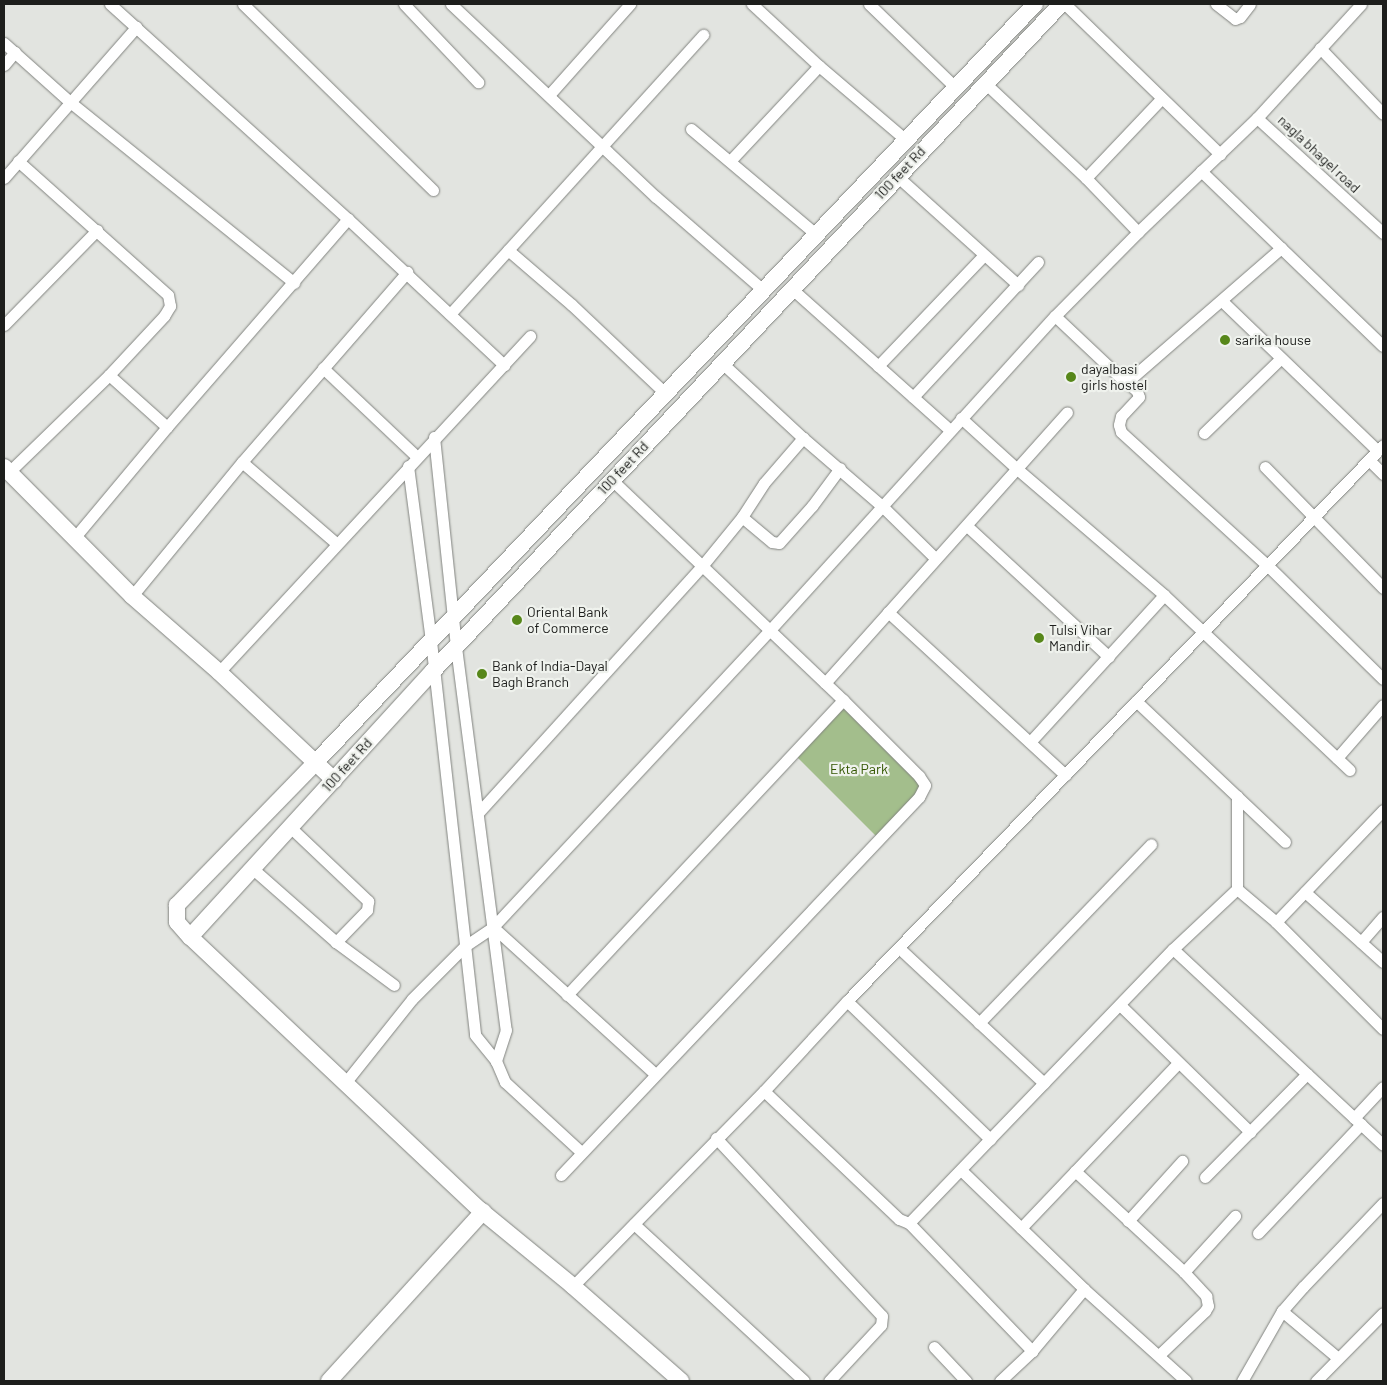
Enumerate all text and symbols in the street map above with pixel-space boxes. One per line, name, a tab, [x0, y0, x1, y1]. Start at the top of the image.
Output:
street label: nagla bhagel road	[1274, 112, 1364, 196]
street label: 100 feet Rd	[871, 143, 929, 203]
place label: sarika house	[1235, 332, 1311, 348]
marker: sarika house	[1219, 334, 1231, 346]
place label: dayalbasi girls hostel	[1081, 361, 1147, 394]
marker: dayalbasi girls hostel	[1065, 371, 1077, 383]
street label: 100 feet Rd	[594, 438, 652, 498]
place label: Oriental Bank of Commerce	[527, 604, 609, 636]
marker: Oriental Bank of Commerce	[511, 614, 523, 626]
place label: Tulsi Vihar Mandir	[1049, 622, 1112, 654]
marker: Tulsi Vihar Mandir	[1033, 632, 1045, 644]
place label: Bank of India-Dayal Bagh Branch	[492, 658, 608, 690]
marker: Bank of India-Dayal Bagh Branch	[476, 668, 488, 680]
street label: 100 feet Rd	[318, 735, 376, 795]
park label: Ekta Park	[830, 761, 888, 777]

